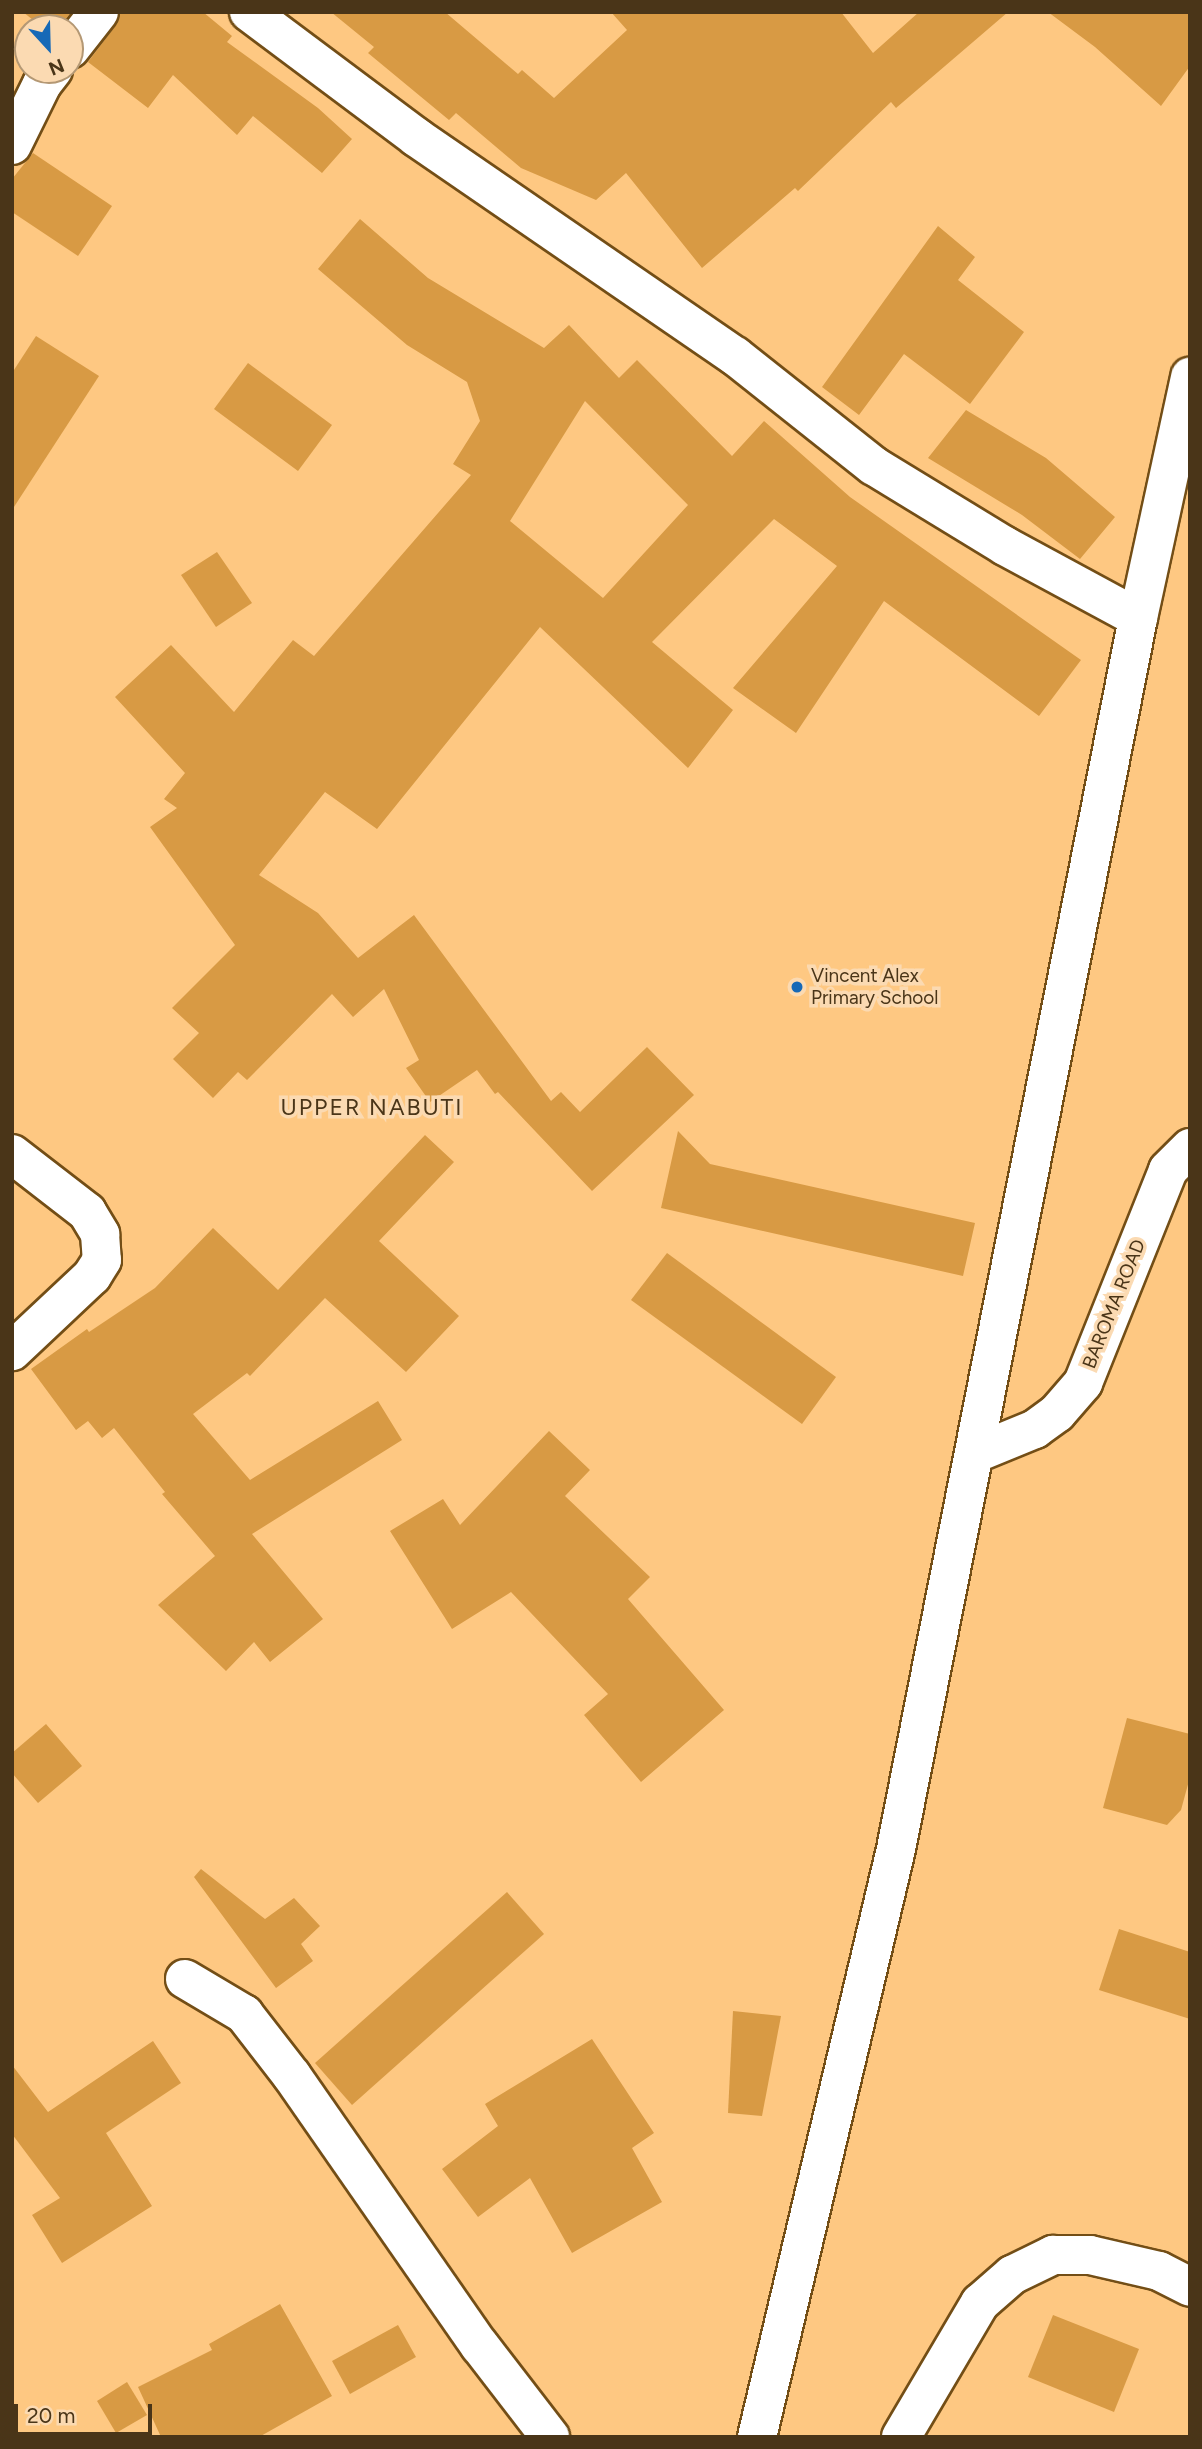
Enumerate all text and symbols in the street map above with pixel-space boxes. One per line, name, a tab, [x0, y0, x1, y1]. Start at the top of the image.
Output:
north arrow	[14, 14, 84, 84]
text: N	[45, 54, 67, 80]
place label: Vincent Alex Primary School	[811, 965, 938, 1009]
marker: Vincent Alex Primary School	[789, 979, 805, 995]
district label: UPPER NABUTI	[282, 1093, 462, 1121]
street label: BAROMA ROAD	[1078, 1236, 1150, 1372]
scale bar	[18, 2390, 156, 2434]
text: 20 m	[27, 2403, 75, 2428]

